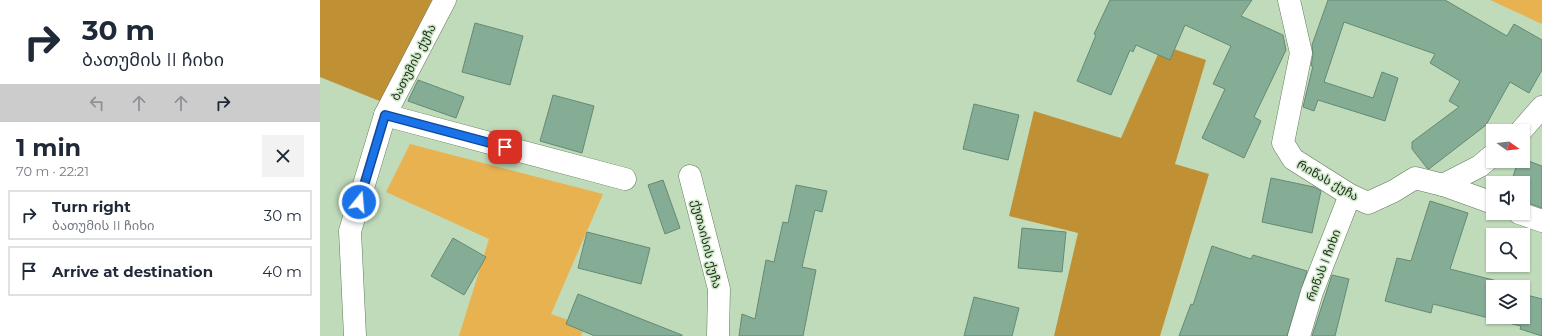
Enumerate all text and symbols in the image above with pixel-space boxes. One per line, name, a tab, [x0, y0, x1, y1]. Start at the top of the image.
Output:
text: 30 m	[82, 13, 155, 47]
icon: right	[16, 16, 68, 68]
street label: ბათუმის ქუჩა	[387, 21, 439, 103]
text: ბათუმის II ჩიხი	[82, 49, 224, 71]
icon: left	[86, 92, 108, 114]
icon: ahead	[128, 92, 150, 114]
icon: ahead	[170, 92, 192, 114]
icon: right	[212, 92, 234, 114]
north arrow	[1486, 124, 1530, 168]
map controls	[1486, 124, 1530, 324]
pin	[488, 130, 522, 164]
text: 1 min	[16, 133, 81, 162]
button: close	[262, 135, 304, 177]
icon: arrive	[494, 136, 516, 158]
street label: რიწას ქუჩა	[1294, 156, 1362, 204]
text: 70 m · 22:21	[16, 163, 89, 179]
button: sound	[1486, 176, 1530, 220]
position arrow	[338, 181, 380, 223]
text: Turn right	[52, 197, 131, 216]
street label: ქუთაისის ქუჩა	[689, 198, 725, 290]
icon: right	[18, 204, 40, 226]
text: 30 m	[264, 206, 302, 225]
text: ბათუმის II ჩიხი	[52, 217, 155, 233]
street label: რიწას I ჩიხი	[1302, 227, 1344, 303]
button: search	[1486, 228, 1530, 272]
icon: arrive	[18, 260, 40, 282]
text: Arrive at destination	[52, 262, 213, 281]
text: 40 m	[262, 262, 302, 281]
button: layers	[1486, 280, 1530, 324]

